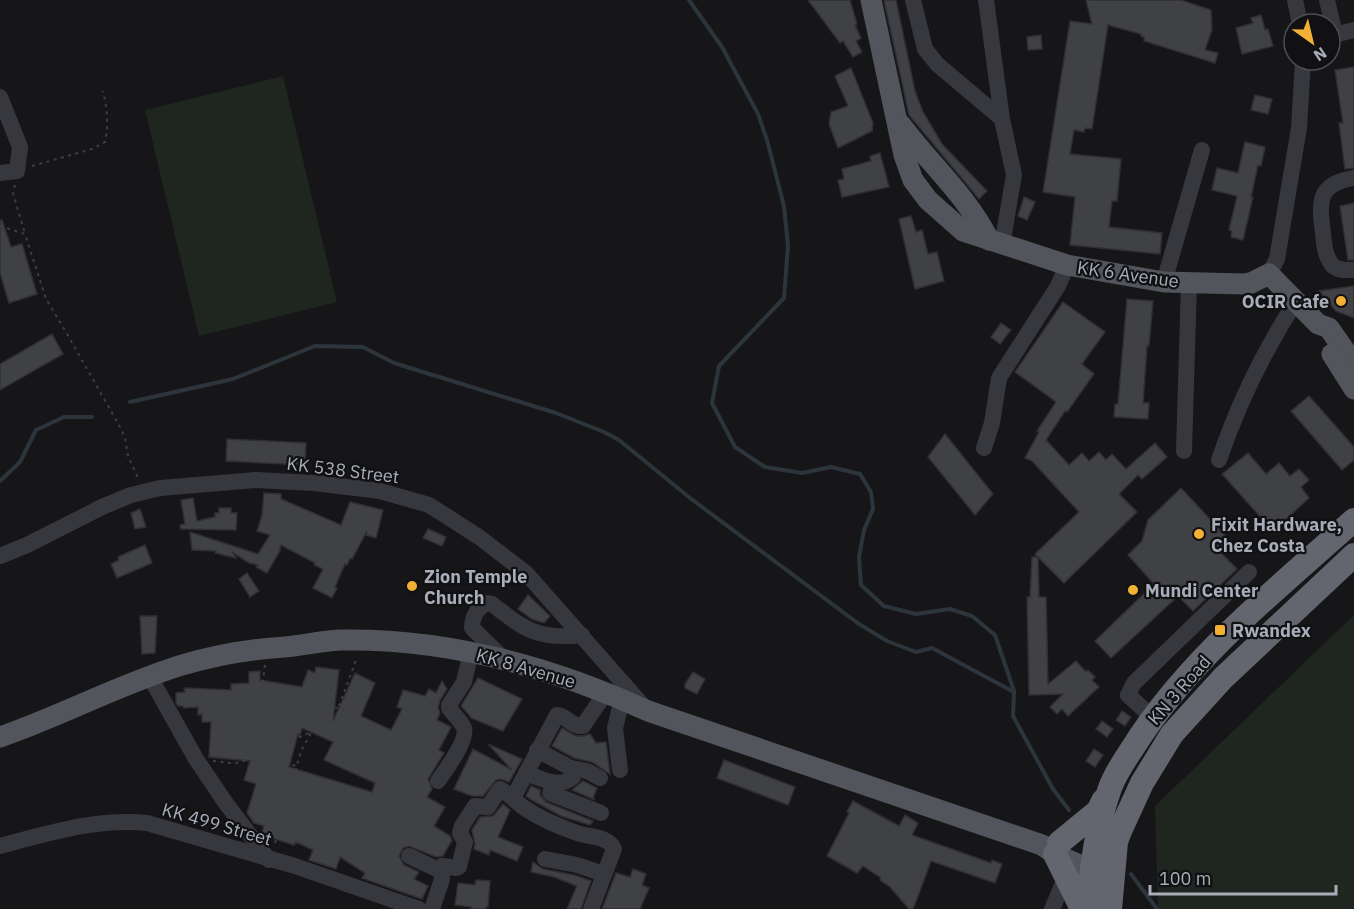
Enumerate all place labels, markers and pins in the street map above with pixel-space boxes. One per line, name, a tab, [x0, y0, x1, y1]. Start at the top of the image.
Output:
place label: OCIR Cafe	[1242, 290, 1329, 313]
marker: OCIR Cafe	[1334, 294, 1348, 308]
place label: Fixit Hardware, Chez Costa	[1211, 513, 1342, 557]
marker: Fixit Hardware, Chez Costa	[1192, 527, 1206, 541]
place label: Zion Temple Church	[424, 565, 527, 609]
marker: Zion Temple Church	[405, 579, 419, 593]
place label: Mundi Center	[1145, 579, 1258, 602]
marker: Mundi Center	[1126, 583, 1140, 597]
place label: Rwandex	[1232, 619, 1311, 642]
marker: Rwandex	[1213, 623, 1227, 637]

